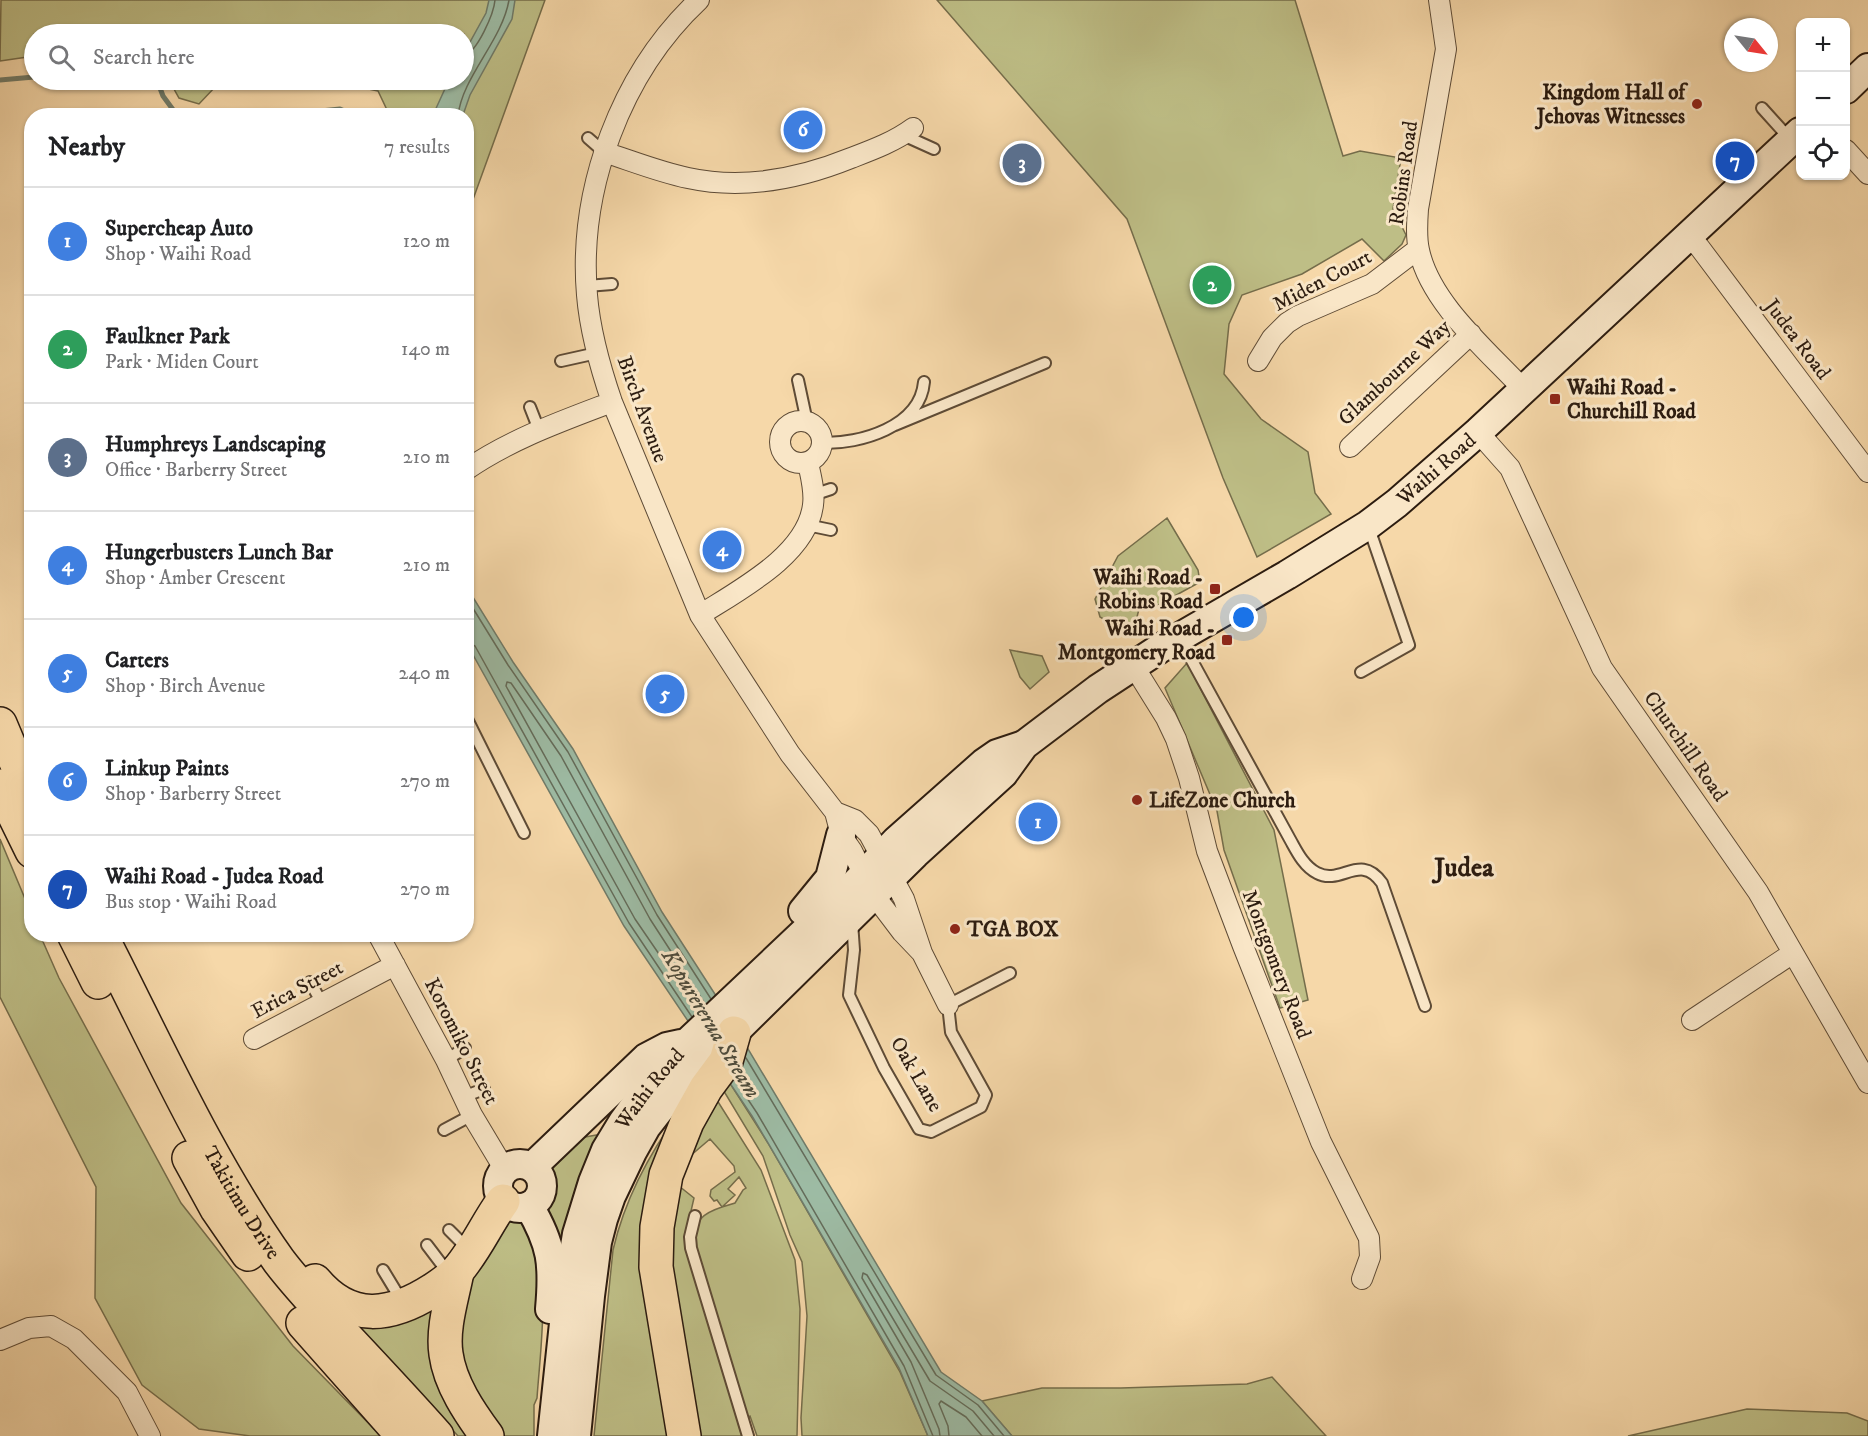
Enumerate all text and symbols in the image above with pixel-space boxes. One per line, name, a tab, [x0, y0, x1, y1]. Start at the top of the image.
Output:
north arrow	[1724, 18, 1778, 72]
map controls	[1796, 18, 1850, 180]
button: +	[1796, 18, 1850, 72]
search box	[24, 24, 474, 90]
icon: search	[45, 41, 78, 74]
text: Search here	[93, 44, 195, 71]
button: −	[1796, 72, 1850, 126]
place label: Kingdom Hall of Jehovas Witnesses	[1535, 80, 1688, 130]
marker: Kingdom Hall of Jehovas Witnesses	[1690, 97, 1704, 111]
pin: 6	[784, 108, 822, 152]
street label: Robins Road	[1384, 119, 1424, 227]
button: locate	[1796, 126, 1850, 180]
text: Nearby	[48, 131, 125, 164]
text: 7 results	[384, 135, 450, 160]
pin: 7	[1716, 138, 1754, 184]
pin: 3	[1002, 140, 1042, 186]
text: Supercheap Auto	[105, 215, 253, 242]
text: 1	[64, 229, 71, 254]
text: 120 m	[403, 229, 450, 254]
text: Shop · Waihi Road	[105, 242, 251, 267]
street label: Miden Court	[1269, 244, 1377, 318]
pin: 2	[1192, 262, 1232, 308]
street label: Judea Road	[1757, 293, 1836, 385]
street label: Glambourne Way	[1333, 313, 1457, 432]
text: Faulkner Park	[105, 323, 230, 350]
text: 2	[63, 337, 72, 362]
text: 140 m	[401, 337, 450, 362]
text: Park · Miden Court	[105, 350, 259, 375]
street label: Birch Avenue	[611, 353, 673, 466]
place label: Waihi Road - Churchill Road	[1566, 375, 1696, 425]
marker: Waihi Road - Churchill Road	[1548, 392, 1562, 406]
street label: Waihi Road	[1391, 428, 1482, 512]
text: Humphreys Landscaping	[105, 431, 325, 458]
text: 3	[64, 445, 71, 470]
text: 210 m	[403, 445, 450, 470]
text: Office · Barberry Street	[105, 458, 287, 483]
pin: 4	[702, 528, 742, 572]
text: Hungerbusters Lunch Bar	[105, 539, 333, 566]
text: 4	[62, 553, 73, 578]
text: 210 m	[403, 553, 450, 578]
place label: Waihi Road - Robins Road	[1092, 565, 1204, 615]
text: Shop · Amber Crescent	[105, 566, 285, 591]
marker: Waihi Road - Robins Road	[1208, 582, 1222, 596]
your location	[1229, 603, 1258, 632]
place label: Waihi Road - Montgomery Road	[1058, 616, 1216, 666]
marker: Waihi Road - Montgomery Road	[1220, 633, 1234, 647]
text: Carters	[105, 647, 169, 674]
text: 5	[63, 661, 72, 686]
text: 240 m	[399, 661, 450, 686]
pin: 5	[646, 672, 684, 716]
text: Shop · Birch Avenue	[105, 674, 265, 699]
street label: Churchill Road	[1638, 686, 1733, 807]
text: Linkup Paints	[105, 755, 229, 782]
text: 6	[62, 769, 73, 794]
text: 270 m	[400, 769, 450, 794]
text: Shop · Barberry Street	[105, 782, 281, 807]
place label: LifeZone Church	[1149, 788, 1296, 814]
marker: LifeZone Church	[1130, 793, 1144, 807]
pin: 1	[1018, 800, 1058, 844]
district label: Judea	[1431, 851, 1494, 885]
text: Waihi Road - Judea Road	[105, 863, 323, 890]
text: 7	[62, 877, 73, 902]
text: 270 m	[400, 877, 450, 902]
street label: Montgomery Road	[1236, 886, 1317, 1043]
text: Bus stop · Waihi Road	[105, 890, 277, 915]
place label: TGA BOX	[966, 917, 1059, 943]
marker: TGA BOX	[948, 922, 962, 936]
water label: Kopurererua Stream	[655, 943, 766, 1103]
street label: Erica Street	[247, 955, 348, 1025]
street label: Koromiko Street	[418, 974, 504, 1109]
street label: Oak Lane	[884, 1032, 948, 1117]
street label: Waihi Road	[609, 1043, 691, 1136]
street label: Takitimu Drive	[197, 1142, 286, 1265]

